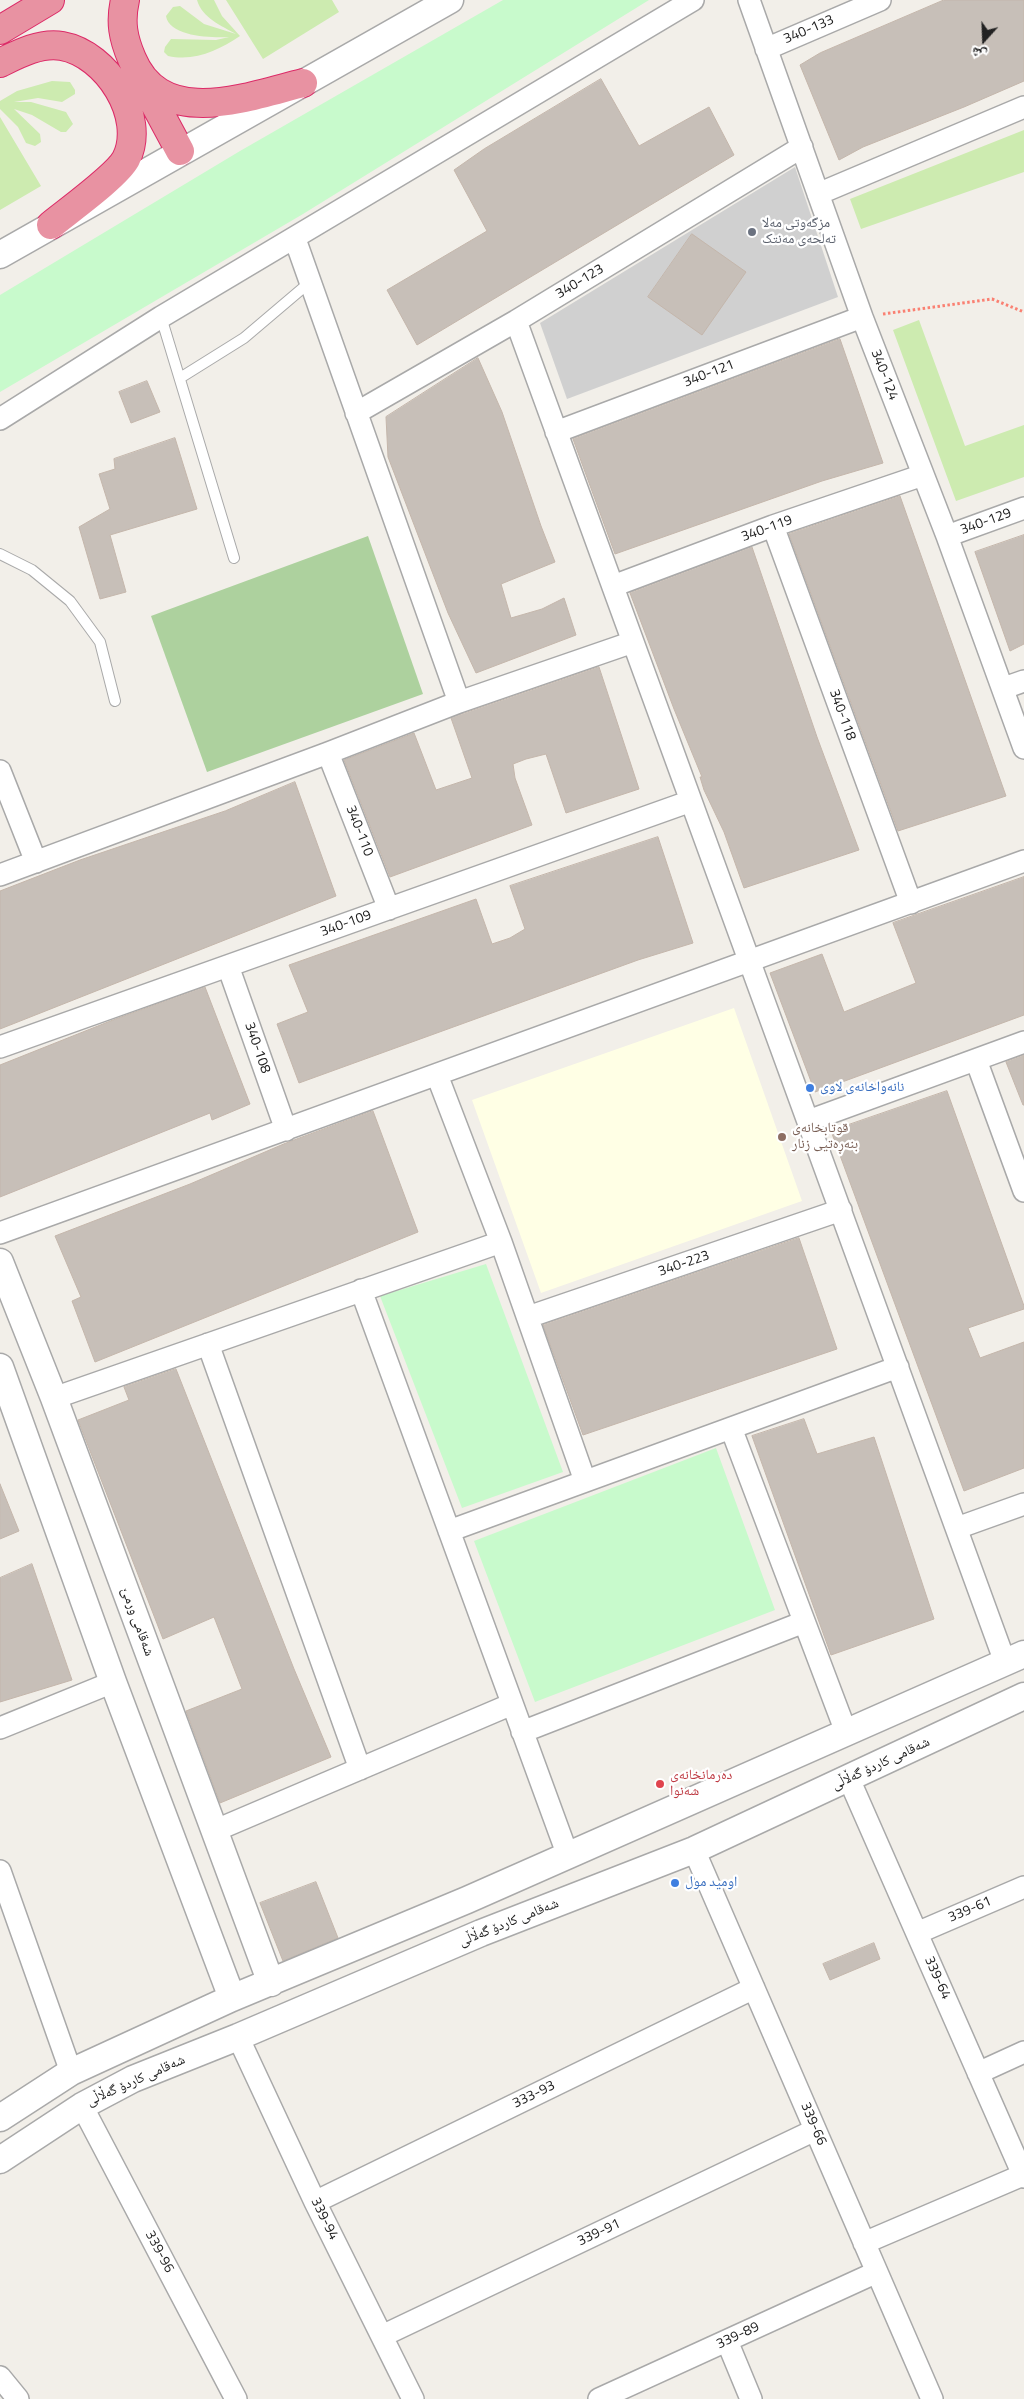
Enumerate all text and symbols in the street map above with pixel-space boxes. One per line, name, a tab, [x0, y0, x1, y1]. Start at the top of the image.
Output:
street label: 340-133	[781, 12, 837, 48]
north arrow	[959, 15, 1009, 65]
text: ش	[968, 42, 989, 67]
place label: مزگەوتی مەلا تەلحەی مەنتک	[762, 216, 836, 248]
marker: مزگەوتی مەلا تەلحەی مەنتک	[746, 226, 758, 238]
street label: 340-123	[553, 261, 607, 303]
street label: 340-124	[867, 347, 901, 403]
street label: 340-121	[681, 357, 737, 391]
street label: 340-129	[958, 505, 1014, 539]
street label: 340-119	[739, 512, 795, 546]
street label: 340-118	[825, 687, 859, 743]
street label: 340-110	[342, 803, 376, 859]
street label: 340-109	[318, 907, 374, 941]
street label: 340-108	[240, 1020, 274, 1076]
place label: نانەواخانەی لاوی	[820, 1080, 904, 1096]
marker: نانەواخانەی لاوی	[804, 1082, 816, 1094]
place label: قوتابخانەی بنەڕەتیی زنار	[792, 1121, 858, 1154]
marker: قوتابخانەی بنەڕەتیی زنار	[776, 1131, 788, 1143]
street label: 340-223	[656, 1247, 712, 1281]
street label: شەقامی ورمێ	[117, 1585, 157, 1659]
street label: شەقامی کاردۆ گەڵاڵی	[829, 1734, 933, 1794]
place label: دەرمانخانەی شەنوا	[670, 1768, 732, 1800]
marker: دەرمانخانەی شەنوا	[654, 1778, 666, 1790]
place label: اوميد مول	[685, 1875, 737, 1891]
marker: اوميد مول	[669, 1877, 681, 1889]
street label: 339-61	[946, 1893, 994, 1927]
street label: شەقامی کاردۆ گەڵاڵی	[457, 1895, 561, 1951]
street label: 339-64	[920, 1954, 954, 2002]
street label: شەقامی کاردۆ گەڵاڵی	[84, 2052, 188, 2110]
street label: 333-93	[510, 2078, 558, 2112]
street label: 339-66	[796, 2100, 830, 2148]
street label: 339-94	[307, 2195, 341, 2243]
street label: 339-91	[575, 2216, 623, 2250]
street label: 339-96	[141, 2228, 177, 2276]
street label: 339-89	[714, 2319, 762, 2353]

